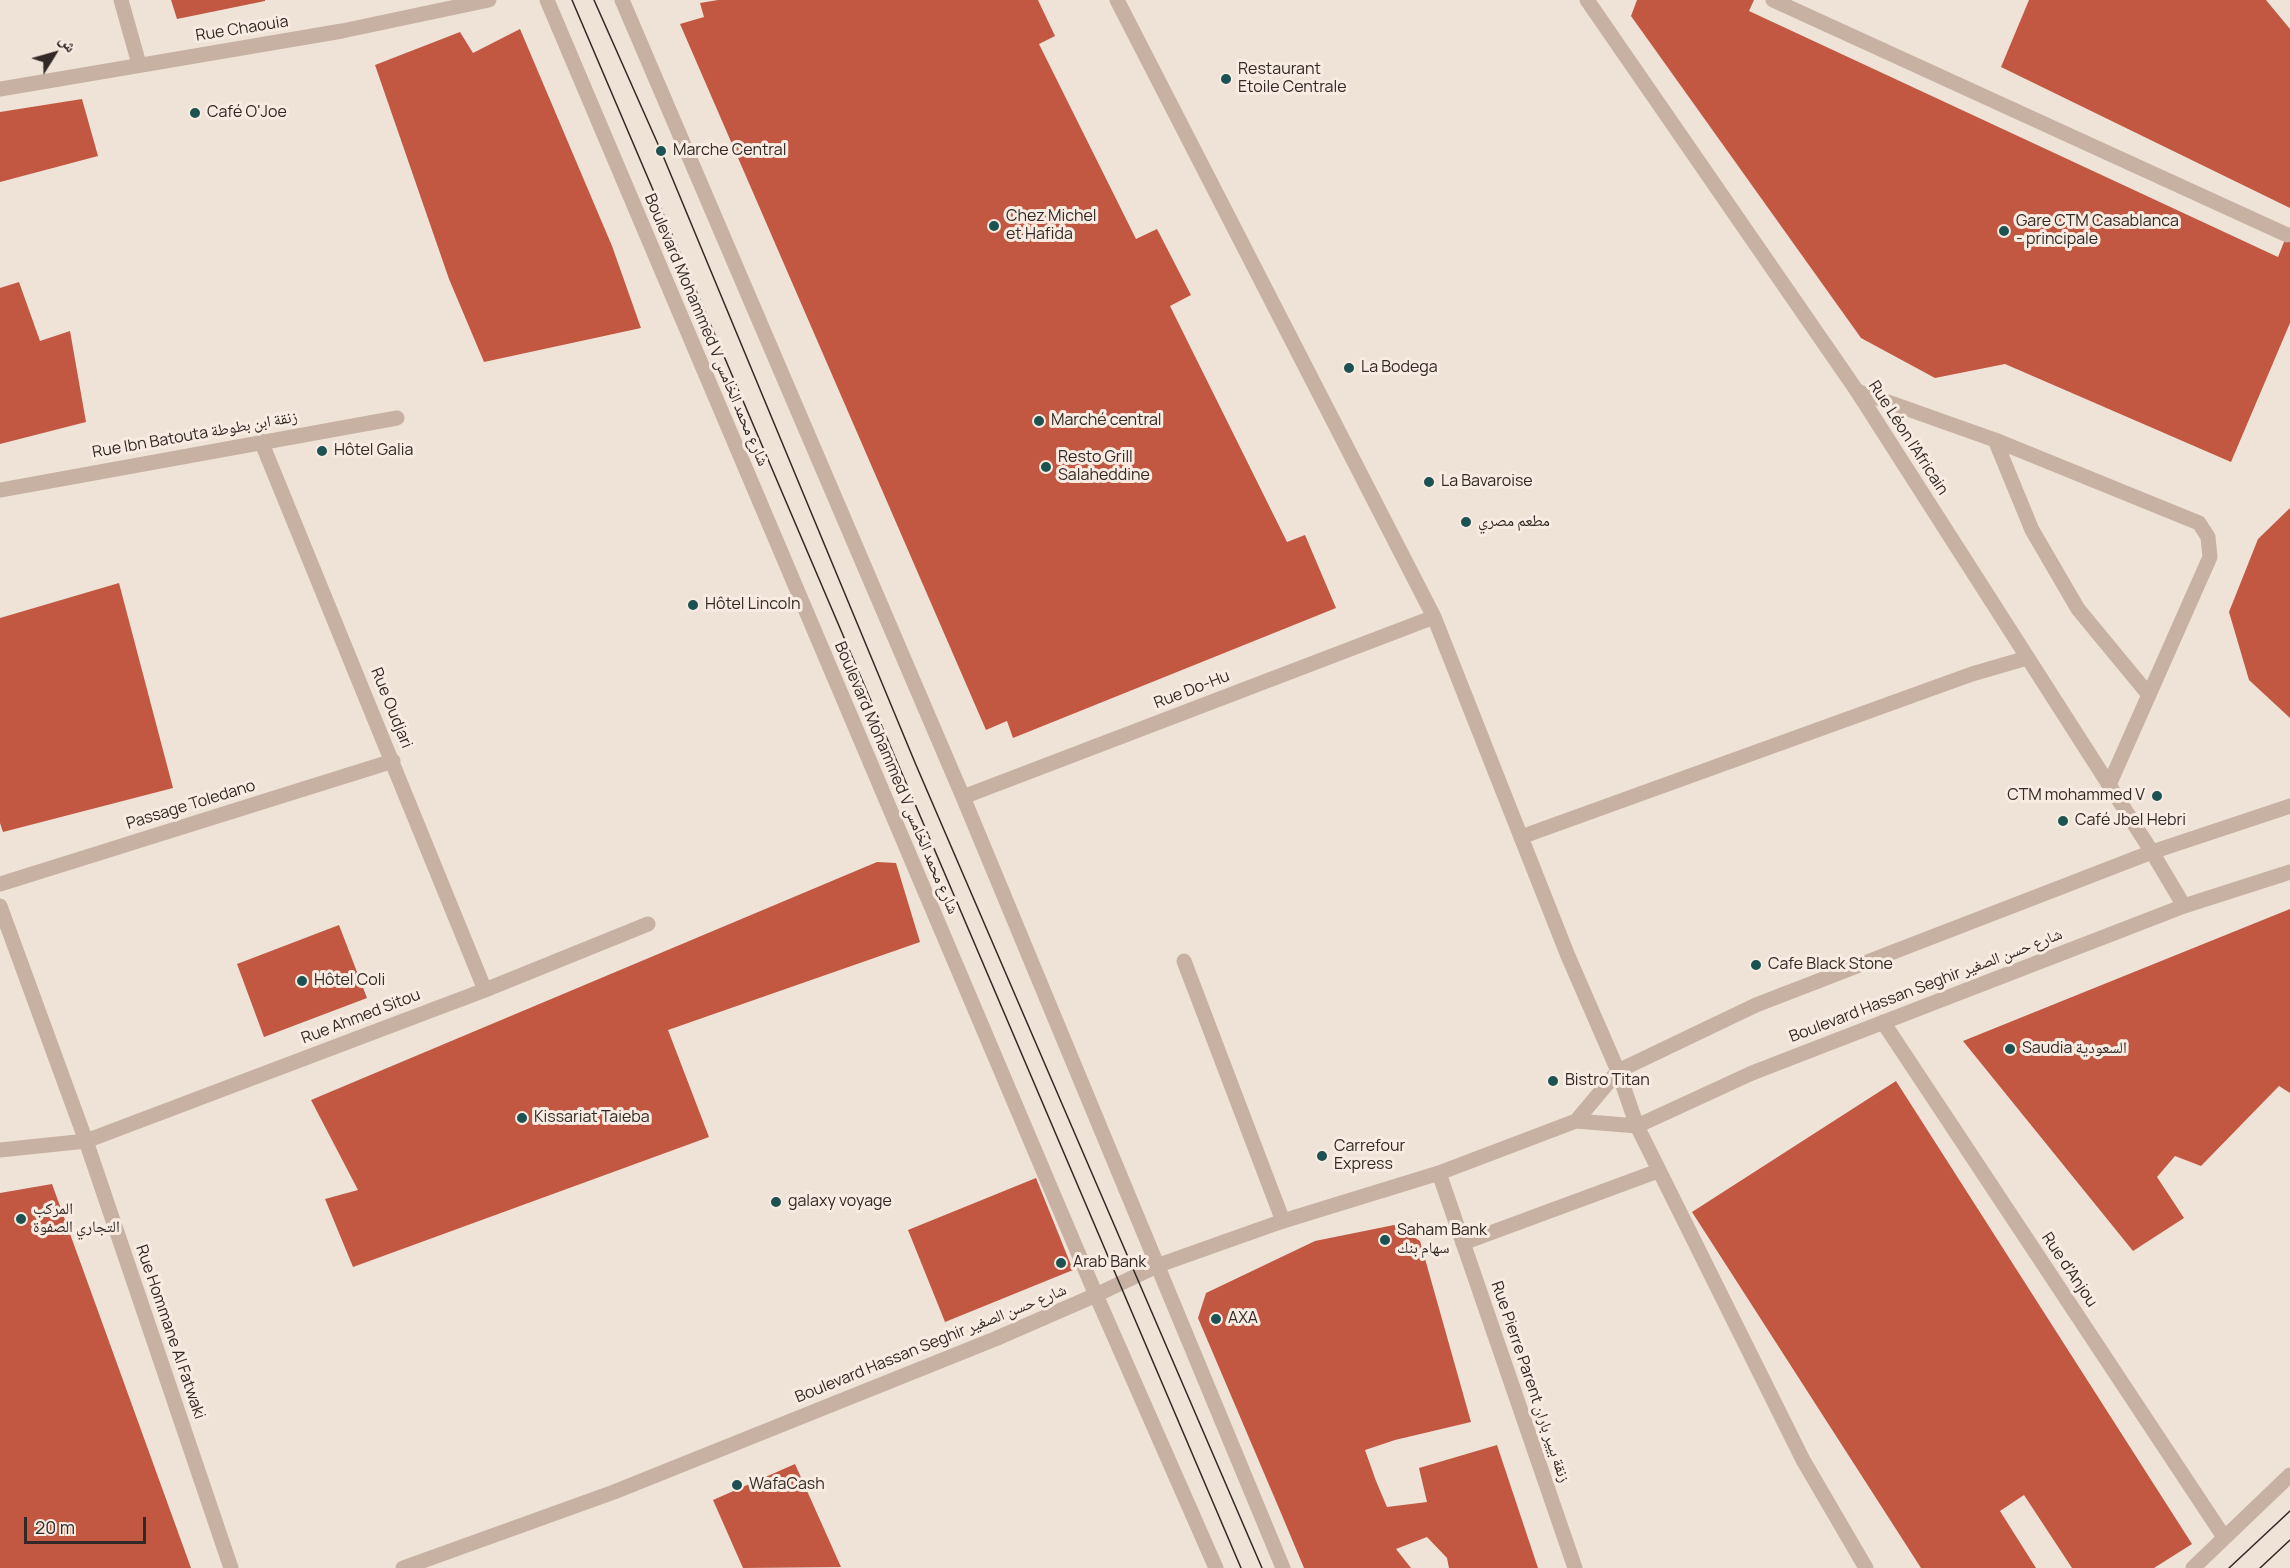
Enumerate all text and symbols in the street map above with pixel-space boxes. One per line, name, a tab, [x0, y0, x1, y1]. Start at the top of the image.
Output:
street label: Rue Chaouia	[194, 12, 290, 46]
north arrow	[24, 24, 84, 84]
text: ش	[54, 30, 82, 57]
place label: Restaurant Etoile Centrale	[1238, 60, 1347, 98]
marker: Restaurant Etoile Centrale	[1219, 72, 1233, 86]
place label: Café O'Joe	[207, 103, 287, 123]
marker: Café O'Joe	[188, 106, 202, 120]
place label: Marche Central	[673, 141, 786, 161]
marker: Marche Central	[654, 144, 668, 158]
street label: Boulevard Mohammed V شارع محمد الخامس	[640, 191, 772, 469]
place label: Chez Michel et Hafida	[1006, 207, 1097, 245]
place label: Gare CTM Casablanca - principale	[2016, 212, 2179, 250]
marker: Chez Michel et Hafida	[987, 219, 1001, 233]
marker: Gare CTM Casablanca - principale	[1997, 224, 2011, 238]
place label: La Bodega	[1361, 358, 1438, 378]
marker: La Bodega	[1342, 361, 1356, 375]
street label: Rue Léon l'Africain	[1864, 377, 1952, 499]
street label: Rue Ibn Batouta زنقة ابن بطوطة	[91, 407, 299, 463]
place label: Marché central	[1051, 411, 1162, 431]
marker: Marché central	[1032, 414, 1046, 428]
place label: Hôtel Galia	[334, 441, 413, 461]
marker: Hôtel Galia	[315, 444, 329, 458]
place label: Resto Grill Salaheddine	[1058, 448, 1150, 486]
marker: Resto Grill Salaheddine	[1039, 460, 1053, 474]
place label: La Bavaroise	[1441, 472, 1533, 492]
marker: La Bavaroise	[1422, 475, 1436, 489]
place label: مطعم مصري	[1478, 512, 1550, 532]
marker: مطعم مصري	[1459, 515, 1473, 529]
place label: Hôtel Lincoln	[705, 595, 800, 615]
marker: Hôtel Lincoln	[686, 598, 700, 612]
street label: Boulevard Mohammed V شارع محمد الخامس	[830, 639, 962, 917]
street label: Rue Oudjari	[366, 665, 416, 751]
street label: Rue Do-Hu	[1151, 667, 1233, 713]
street label: Passage Toledano	[124, 776, 258, 834]
place label: CTM mohammed V	[2007, 786, 2145, 806]
marker: CTM mohammed V	[2150, 789, 2164, 803]
place label: Café Jbel Hebri	[2075, 811, 2186, 831]
marker: Café Jbel Hebri	[2056, 814, 2070, 828]
street label: Boulevard Hassan Seghir شارع حسن الصغير	[1787, 925, 2065, 1047]
place label: Cafe Black Stone	[1768, 955, 1893, 975]
marker: Cafe Black Stone	[1749, 958, 1763, 972]
place label: Hôtel Coli	[314, 971, 385, 991]
marker: Hôtel Coli	[295, 974, 309, 988]
street label: Rue Ahmed Sitou	[299, 985, 423, 1049]
place label: Saudia السعودية	[2022, 1039, 2127, 1059]
marker: Saudia السعودية	[2003, 1042, 2017, 1056]
place label: Bistro Titan	[1565, 1071, 1650, 1091]
marker: Bistro Titan	[1546, 1074, 1560, 1088]
place label: Kissariat Taieba	[534, 1108, 650, 1128]
marker: Kissariat Taieba	[515, 1111, 529, 1125]
place label: Carrefour Express	[1334, 1137, 1405, 1175]
marker: Carrefour Express	[1315, 1149, 1329, 1163]
place label: galaxy voyage	[788, 1192, 892, 1212]
marker: galaxy voyage	[769, 1195, 783, 1209]
place label: المركب التجاري الصفوة	[33, 1200, 120, 1238]
marker: المركب التجاري الصفوة	[14, 1212, 28, 1226]
place label: Saham Bank سهام بنك	[1397, 1221, 1487, 1259]
street label: Rue d'Anjou	[2037, 1229, 2101, 1311]
marker: Saham Bank سهام بنك	[1378, 1233, 1392, 1247]
street label: Rue Hommane Al Fatwaki	[131, 1242, 209, 1422]
place label: Arab Bank	[1073, 1253, 1146, 1273]
marker: Arab Bank	[1054, 1256, 1068, 1270]
street label: Rue Pierre Parent زنقة بيير باران	[1487, 1279, 1573, 1485]
street label: Boulevard Hassan Seghir شارع حسن الصغير	[793, 1281, 1069, 1407]
place label: AXA	[1228, 1309, 1258, 1329]
marker: AXA	[1209, 1312, 1223, 1326]
place label: WafaCash	[749, 1475, 825, 1495]
marker: WafaCash	[730, 1478, 744, 1492]
scale bar	[27, 1505, 148, 1543]
text: 20 m	[35, 1515, 75, 1539]

